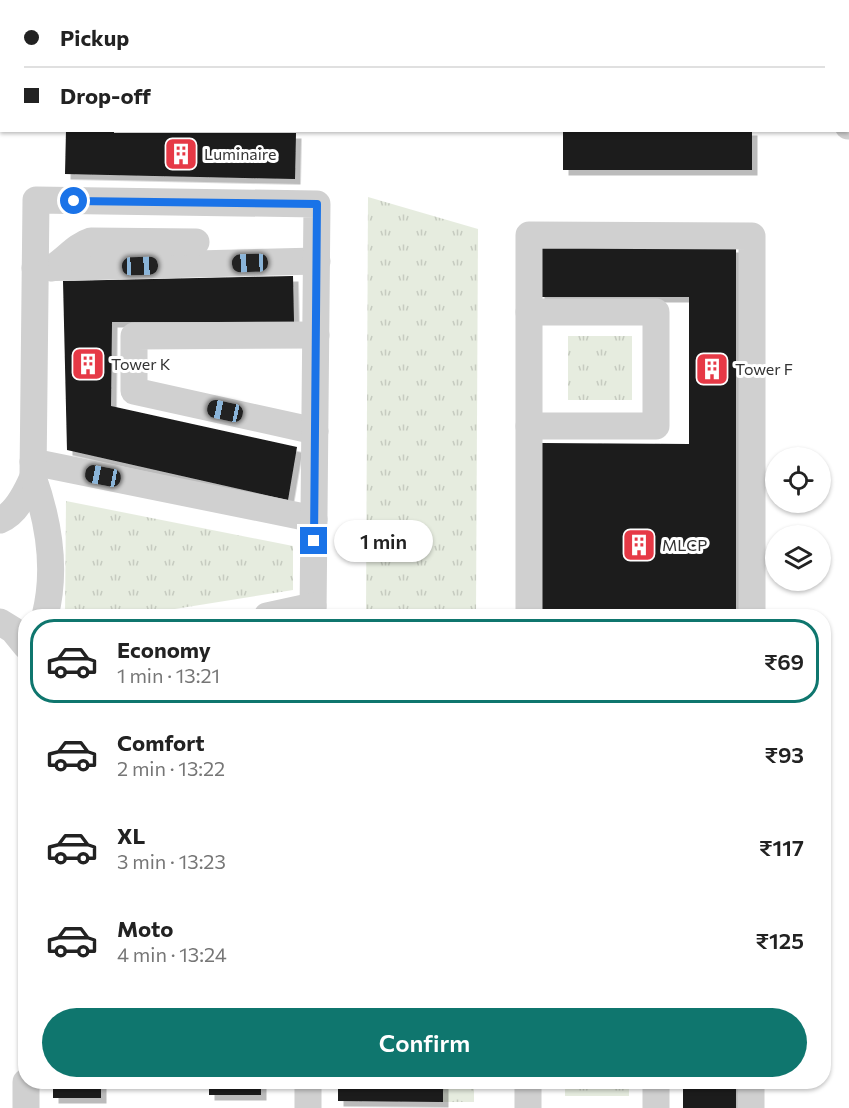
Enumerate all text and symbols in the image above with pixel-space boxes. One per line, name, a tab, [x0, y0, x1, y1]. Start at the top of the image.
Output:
text: Pickup	[60, 24, 129, 51]
text: Drop-off	[60, 82, 151, 109]
building icon: Luminaire	[163, 136, 199, 172]
place label: Luminaire	[204, 144, 276, 163]
route start	[60, 187, 87, 214]
car	[232, 253, 268, 273]
car	[122, 256, 158, 276]
building icon: Tower K	[70, 346, 106, 382]
building icon: Tower F	[694, 351, 730, 387]
place label: Tower K	[111, 354, 171, 373]
place label: Tower F	[735, 359, 793, 378]
car	[206, 398, 244, 424]
map controls	[765, 447, 831, 591]
button: locate	[765, 447, 831, 513]
car	[84, 464, 122, 488]
callout: 1 min	[335, 520, 434, 562]
button: layers	[765, 525, 831, 591]
route end	[300, 527, 327, 554]
building icon: MLCP	[621, 527, 657, 563]
text: 1 min	[360, 529, 407, 553]
place label: MLCP	[662, 535, 707, 554]
icon: car	[45, 634, 99, 688]
text: Economy	[117, 636, 211, 663]
text: ₹69	[764, 648, 804, 675]
text: 1 min · 13:21	[117, 663, 220, 687]
icon: car	[45, 727, 99, 781]
text: Comfort	[117, 729, 205, 756]
text: ₹93	[764, 741, 804, 768]
text: 2 min · 13:22	[117, 756, 225, 780]
icon: car	[45, 820, 99, 874]
text: XL	[117, 822, 145, 849]
text: ₹117	[759, 834, 804, 861]
text: 3 min · 13:23	[117, 849, 226, 873]
icon: car	[45, 913, 99, 967]
text: Moto	[117, 915, 173, 942]
text: ₹125	[756, 927, 804, 954]
text: 4 min · 13:24	[117, 942, 227, 966]
button: Confirm	[42, 1008, 807, 1077]

